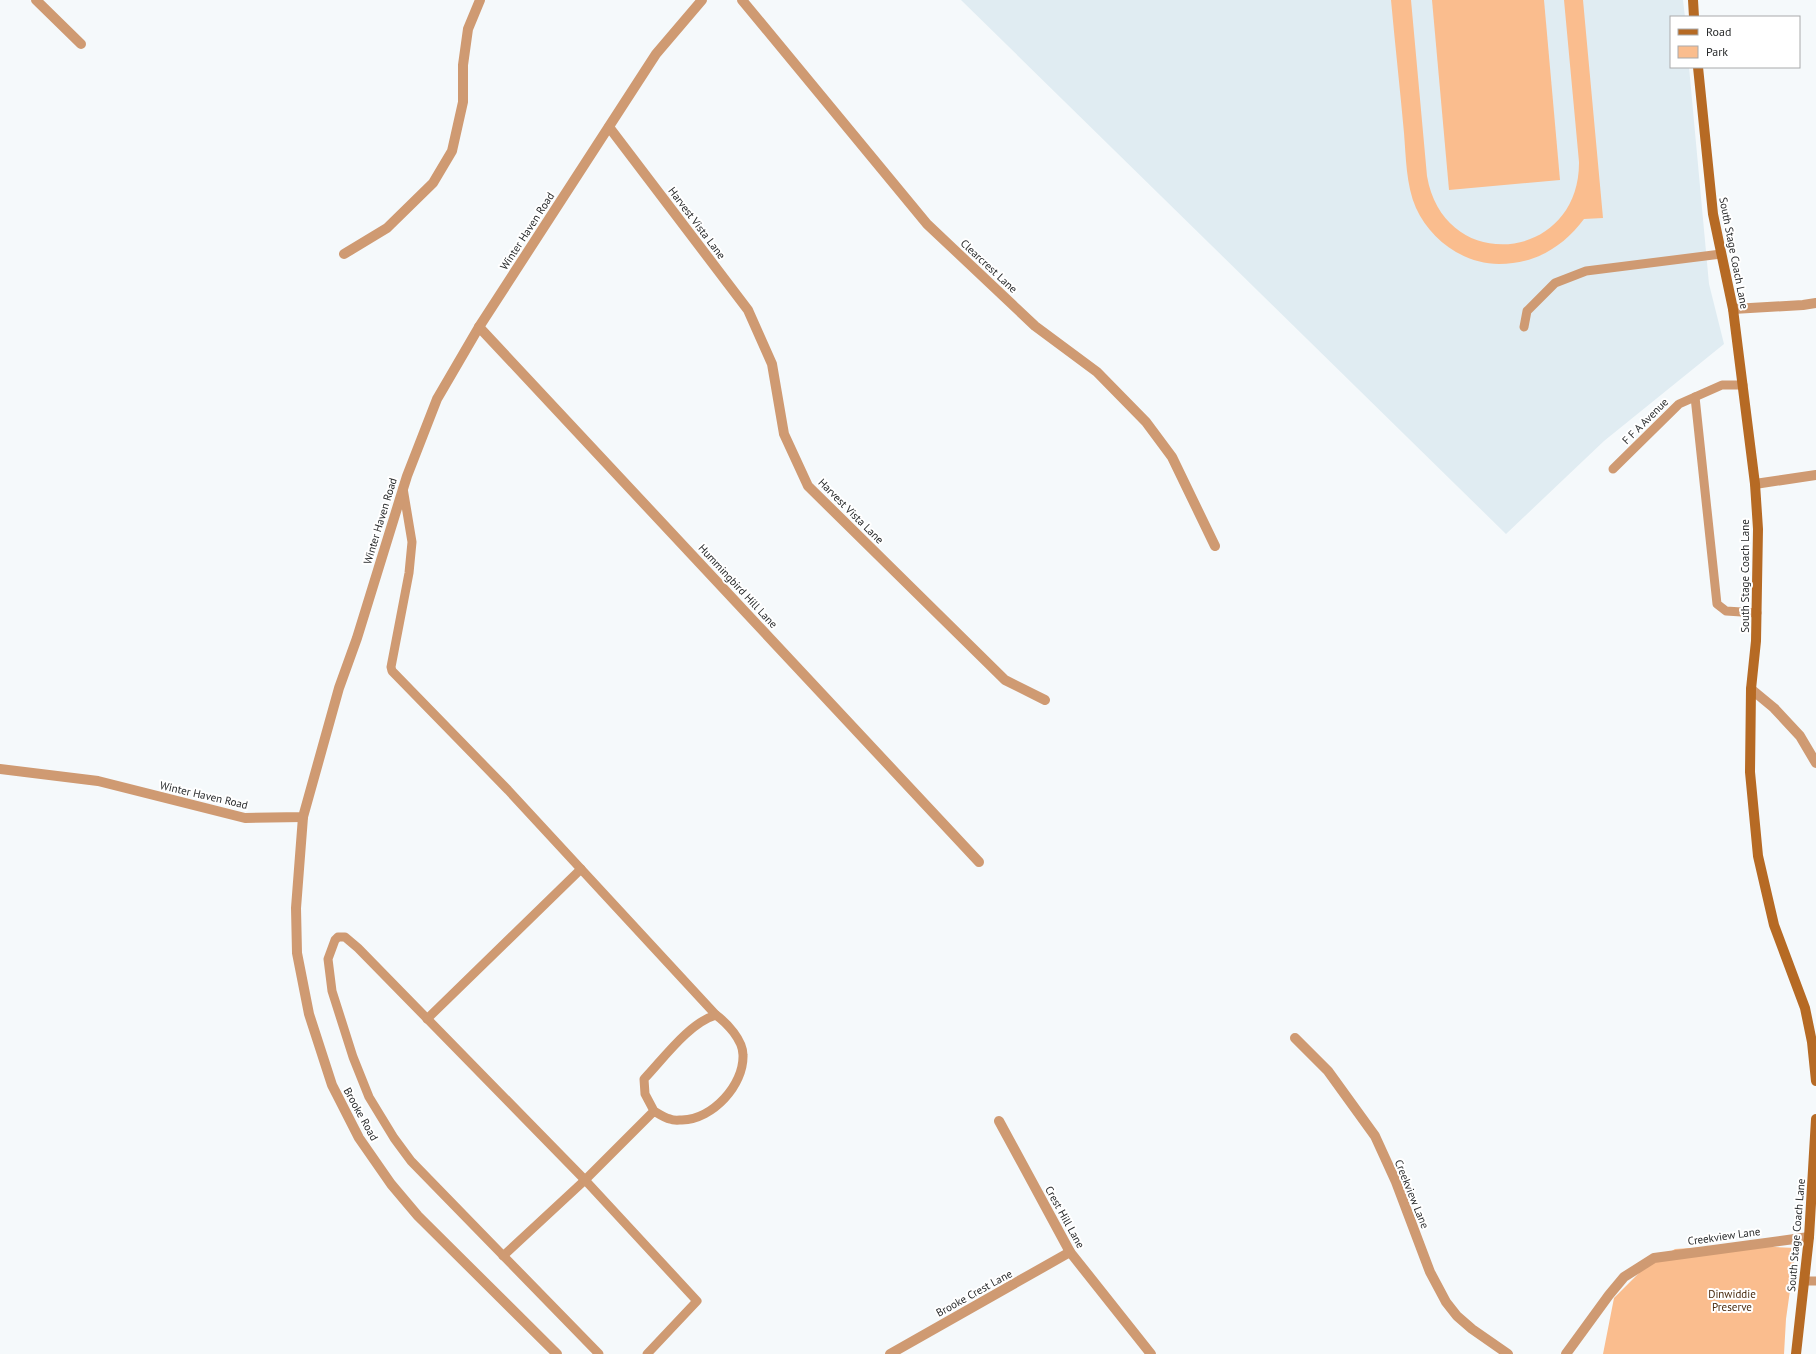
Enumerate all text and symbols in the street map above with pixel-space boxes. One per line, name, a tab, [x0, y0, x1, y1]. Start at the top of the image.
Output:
legend	[1670, 16, 1800, 68]
text: Road	[1706, 24, 1731, 39]
text: Park	[1706, 44, 1728, 59]
street label: Harvest Vista Lane	[665, 184, 729, 262]
street label: Winter Haven Road	[497, 189, 557, 272]
street label: South Stage Coach Lane	[1716, 196, 1752, 310]
street label: Clearcrest Lane	[958, 236, 1021, 296]
street label: F F A Avenue	[1619, 395, 1671, 447]
street label: Harvest Vista Lane	[815, 475, 887, 547]
street label: Winter Haven Road	[360, 476, 400, 566]
street label: South Stage Coach Lane	[1738, 519, 1752, 633]
street label: Hummingbird Hill Lane	[695, 541, 781, 631]
street label: Winter Haven Road	[159, 778, 249, 812]
street label: Brooke Road	[341, 1085, 381, 1143]
street label: Creekview Lane	[1392, 1157, 1432, 1231]
street label: South Stage Coach Lane	[1784, 1177, 1808, 1292]
street label: Crest Hill Lane	[1042, 1183, 1088, 1251]
street label: Creekview Lane	[1687, 1224, 1762, 1248]
street label: Brooke Crest Lane	[933, 1266, 1015, 1320]
park label: Dinwiddie Preserve	[1708, 1287, 1756, 1314]

